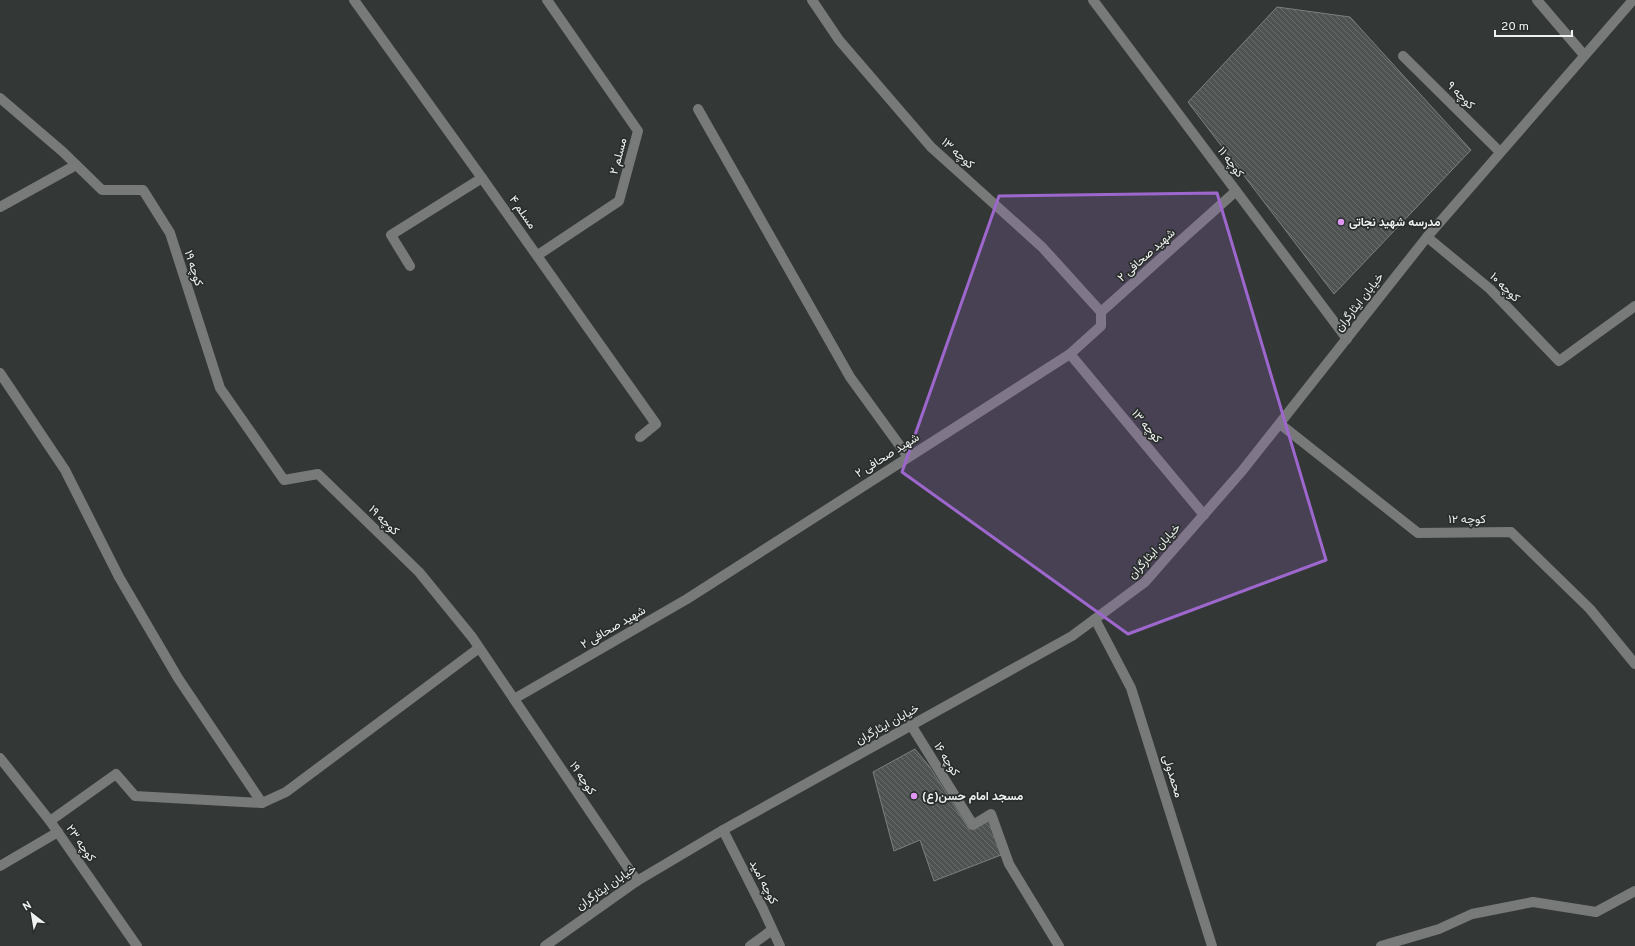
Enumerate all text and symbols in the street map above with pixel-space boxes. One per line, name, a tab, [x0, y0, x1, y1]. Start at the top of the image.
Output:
scale bar	[1495, 12, 1572, 38]
text: 20 m	[1501, 19, 1529, 35]
street label: کوچه ۹	[1443, 78, 1478, 113]
street label: کوچه ۱۳	[937, 135, 977, 173]
street label: مسلم ۲	[606, 136, 631, 176]
street label: کوچه ۱۱	[1213, 144, 1247, 181]
street label: مسلم ۴	[505, 193, 540, 233]
place label: مدرسه شهید نجاتی	[1349, 215, 1441, 231]
marker: مدرسه شهید نجاتی	[1336, 217, 1346, 227]
street label: شهید صحافی ۲	[1114, 225, 1179, 286]
street label: کوچه ۱۹	[180, 248, 206, 288]
street label: کوچه ۱۰	[1486, 269, 1523, 306]
street label: خیابان ایثارگران	[1332, 270, 1388, 335]
street label: کوچه ۱۳	[1128, 407, 1165, 447]
street label: شهید صحافی ۲	[852, 430, 923, 482]
street label: کوچه ۱۹	[364, 502, 402, 539]
street label: کوچه ۱۲	[1448, 512, 1486, 528]
street label: خیابان ایثارگران	[1125, 520, 1185, 583]
street label: شهید صحافی ۲	[578, 603, 649, 653]
street label: خیابان ایثارگران	[853, 701, 922, 749]
street label: کوچه ۱۶	[930, 740, 963, 779]
street label: محمدولی	[1158, 753, 1186, 800]
street label: کوچه ۱۹	[565, 759, 599, 798]
place label: مسجد امام حسن(ع)	[922, 789, 1024, 805]
marker: مسجد امام حسن(ع)	[909, 791, 919, 801]
street label: کوچه ۲۳	[62, 822, 99, 865]
street label: کوچه امید	[745, 858, 781, 907]
street label: خیابان ایثارگران	[573, 861, 640, 915]
north arrow	[12, 894, 52, 934]
text: N	[20, 898, 34, 914]

